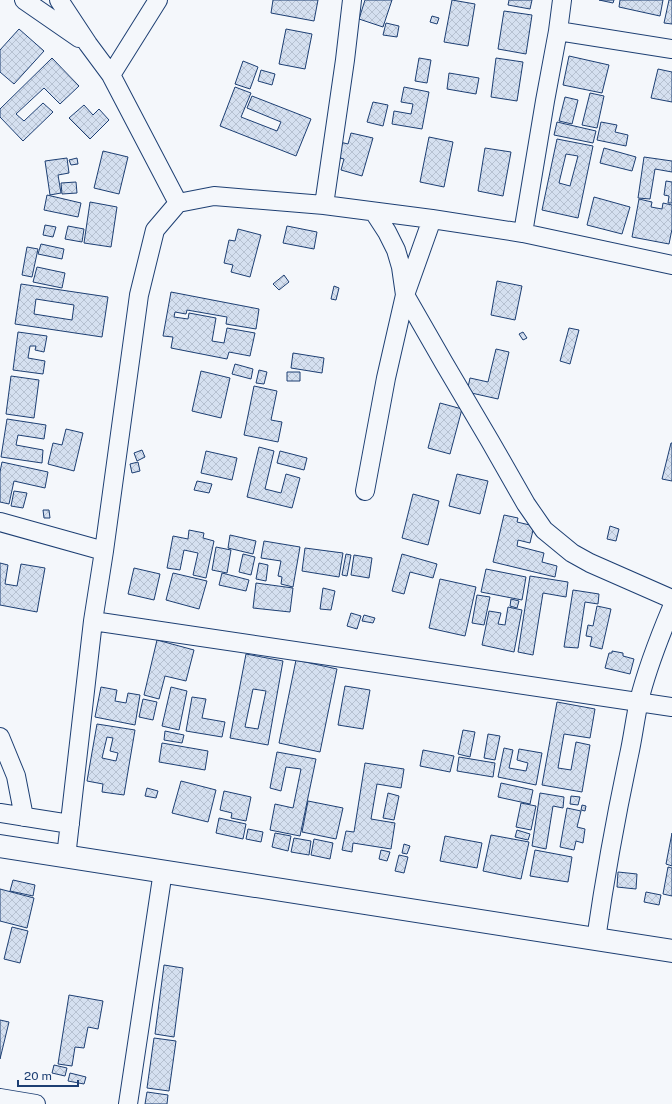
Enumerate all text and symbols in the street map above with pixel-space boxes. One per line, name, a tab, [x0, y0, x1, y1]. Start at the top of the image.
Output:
scale bar	[18, 1062, 78, 1088]
text: 20 m	[24, 1069, 52, 1083]

